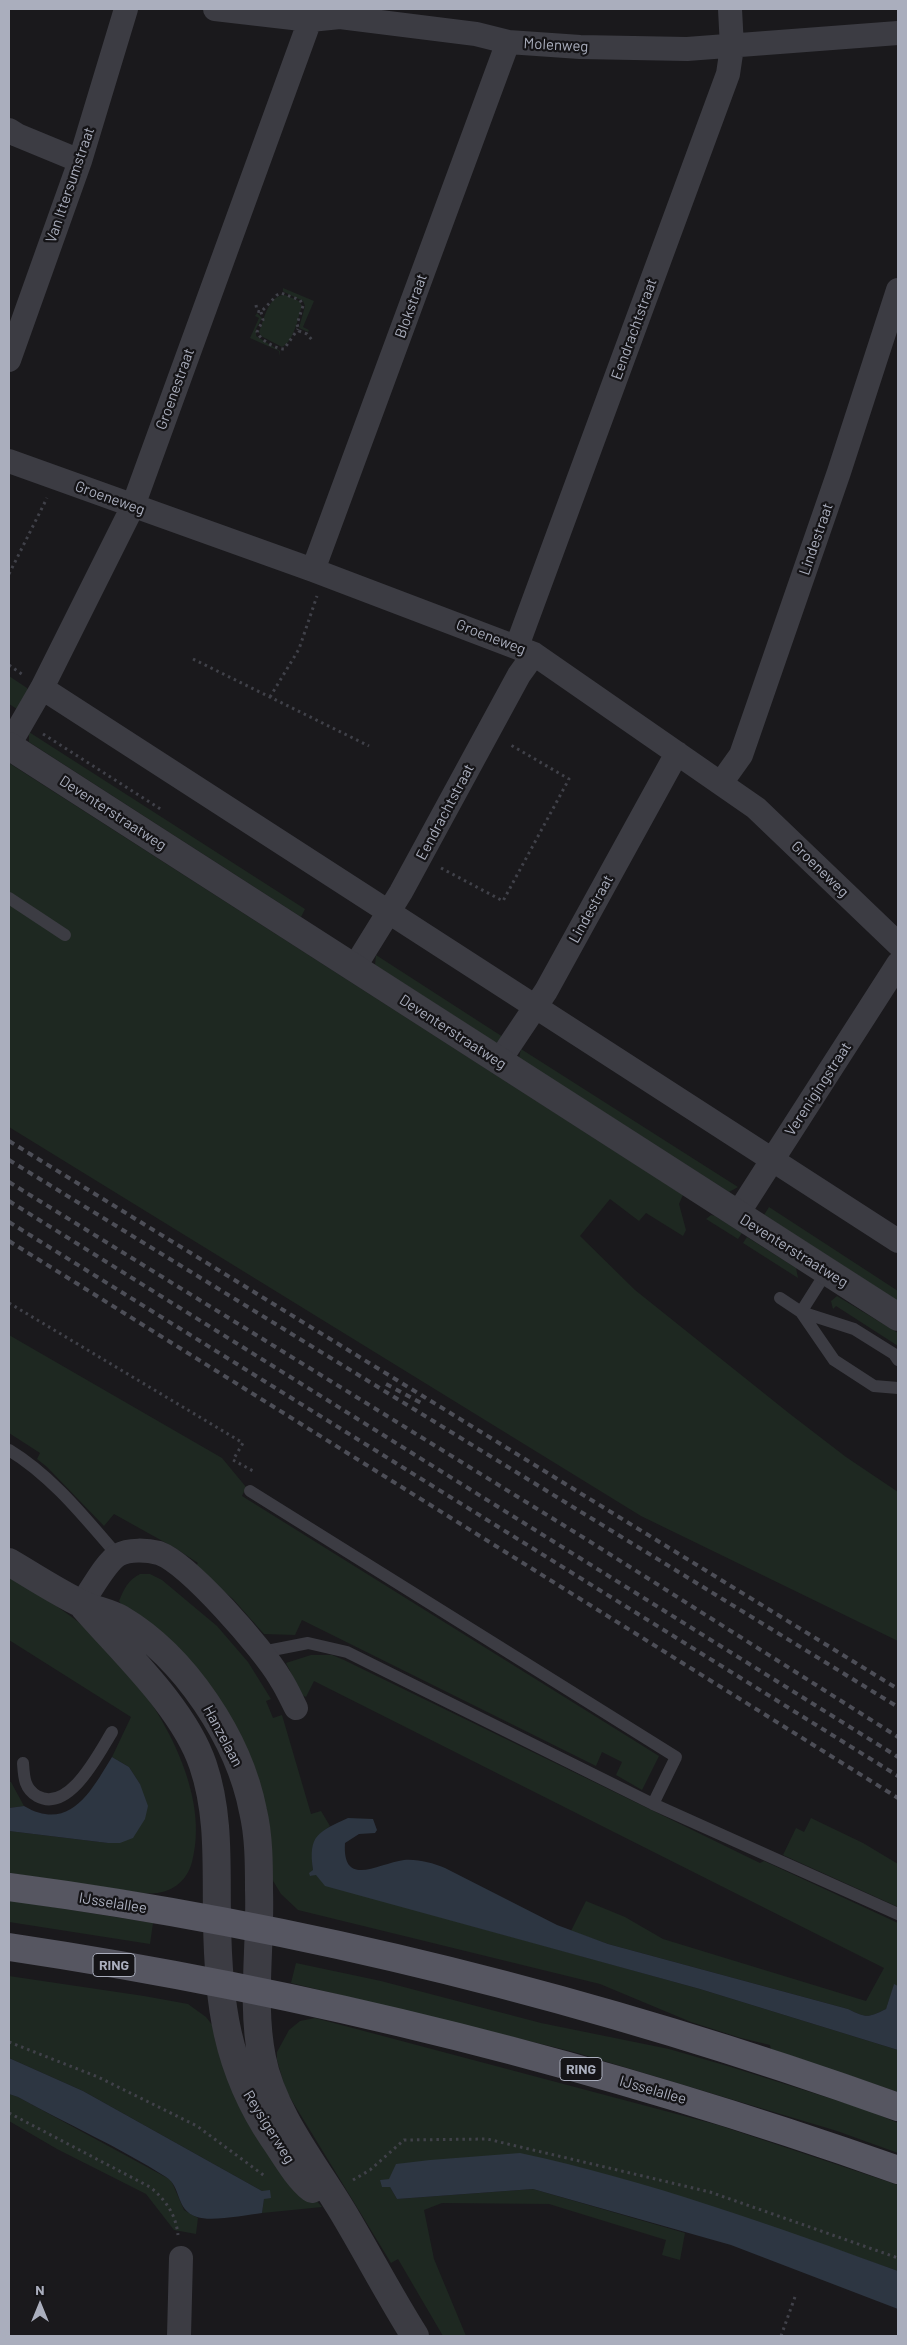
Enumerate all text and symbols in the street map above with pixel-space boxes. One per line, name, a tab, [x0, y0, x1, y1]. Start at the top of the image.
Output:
street label: Molenweg	[523, 34, 589, 56]
street label: Van Ittersumstraat	[42, 125, 98, 245]
street label: Blokstraat	[391, 271, 431, 341]
street label: Eendrachtstraat	[607, 276, 661, 382]
street label: Groenestraat	[152, 346, 198, 432]
street label: Groeneweg	[73, 477, 147, 519]
street label: Lindestraat	[795, 501, 837, 577]
street label: Groeneweg	[454, 615, 528, 659]
street label: Eendrachtstraat	[412, 761, 478, 863]
street label: Deventerstraatweg	[56, 772, 170, 854]
street label: Groeneweg	[787, 837, 853, 901]
street label: Lindestraat	[565, 872, 617, 946]
street label: Deventerstraatweg	[396, 991, 510, 1073]
street label: Verenigingstraat	[781, 1039, 855, 1139]
street label: Deventerstraatweg	[737, 1210, 851, 1292]
street label: Hanzelaan	[199, 1702, 247, 1770]
street label: IJsselallee	[78, 1889, 148, 1917]
road number: RING	[93, 1954, 135, 1976]
road number: RING	[560, 2058, 602, 2080]
street label: IJsselallee	[617, 2072, 689, 2108]
street label: Reysigerweg	[239, 2087, 299, 2167]
north arrow	[15, 2280, 65, 2330]
text: N	[35, 2281, 45, 2298]

